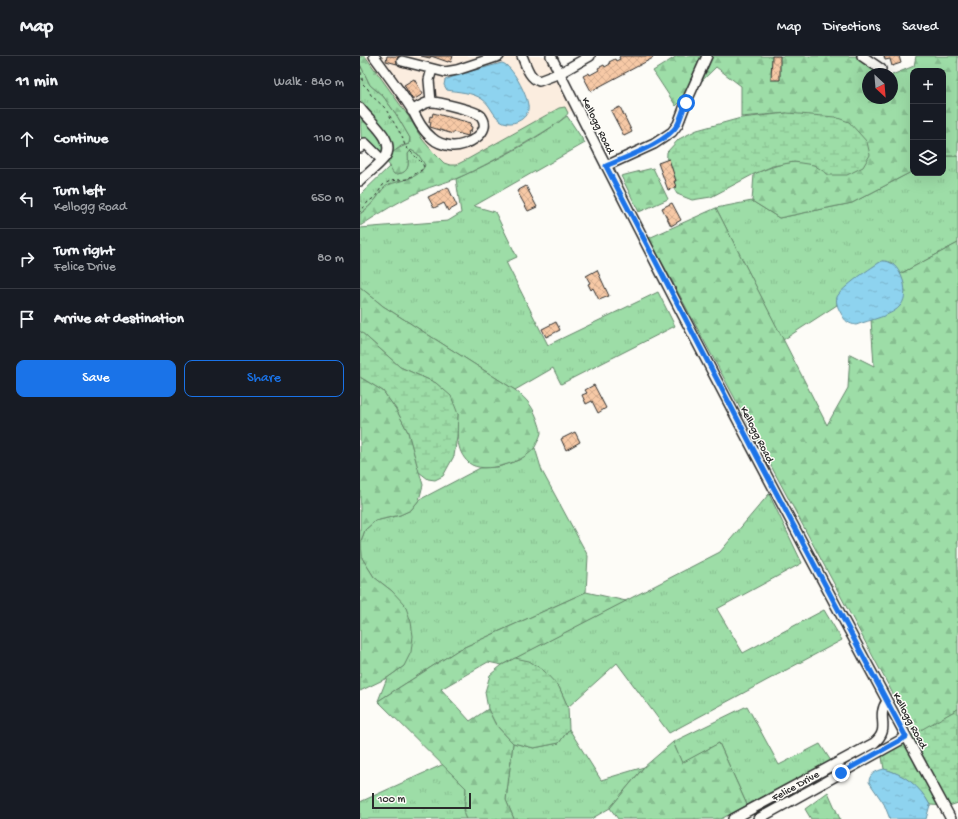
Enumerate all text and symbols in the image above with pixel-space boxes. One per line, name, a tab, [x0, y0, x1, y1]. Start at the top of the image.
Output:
text: Map	[20, 16, 53, 39]
text: Map	[777, 19, 801, 36]
text: Directions	[823, 19, 880, 36]
text: Saved	[902, 19, 938, 36]
north arrow	[862, 68, 898, 104]
map controls	[910, 68, 946, 176]
button: +	[910, 68, 946, 104]
text: 11 min	[16, 72, 58, 92]
text: Walk · 840 m	[274, 75, 344, 90]
route start	[677, 94, 695, 112]
street label: Kellogg Road	[578, 96, 617, 158]
button: −	[910, 104, 946, 140]
icon: ahead	[16, 128, 38, 150]
text: Continue	[54, 130, 108, 148]
text: 110 m	[314, 131, 344, 146]
button: layers	[910, 140, 946, 176]
text: Turn left	[54, 182, 105, 200]
icon: left	[16, 188, 38, 210]
text: 650 m	[311, 191, 344, 206]
text: Kellogg Road	[54, 200, 127, 215]
text: Turn right	[54, 242, 114, 260]
icon: right	[16, 248, 38, 270]
text: 80 m	[317, 251, 344, 266]
text: Felice Drive	[54, 260, 116, 275]
icon: arrive	[16, 308, 38, 330]
text: Arrive at destination	[54, 310, 184, 328]
button: Save	[16, 360, 176, 397]
button: Share	[184, 360, 344, 397]
street label: Kellogg Road	[737, 405, 776, 466]
street label: Kellogg Road	[890, 691, 930, 752]
route end	[832, 764, 850, 782]
street label: Felice Drive	[769, 769, 822, 805]
scale bar	[372, 791, 471, 810]
text: 100 m	[378, 794, 405, 806]

